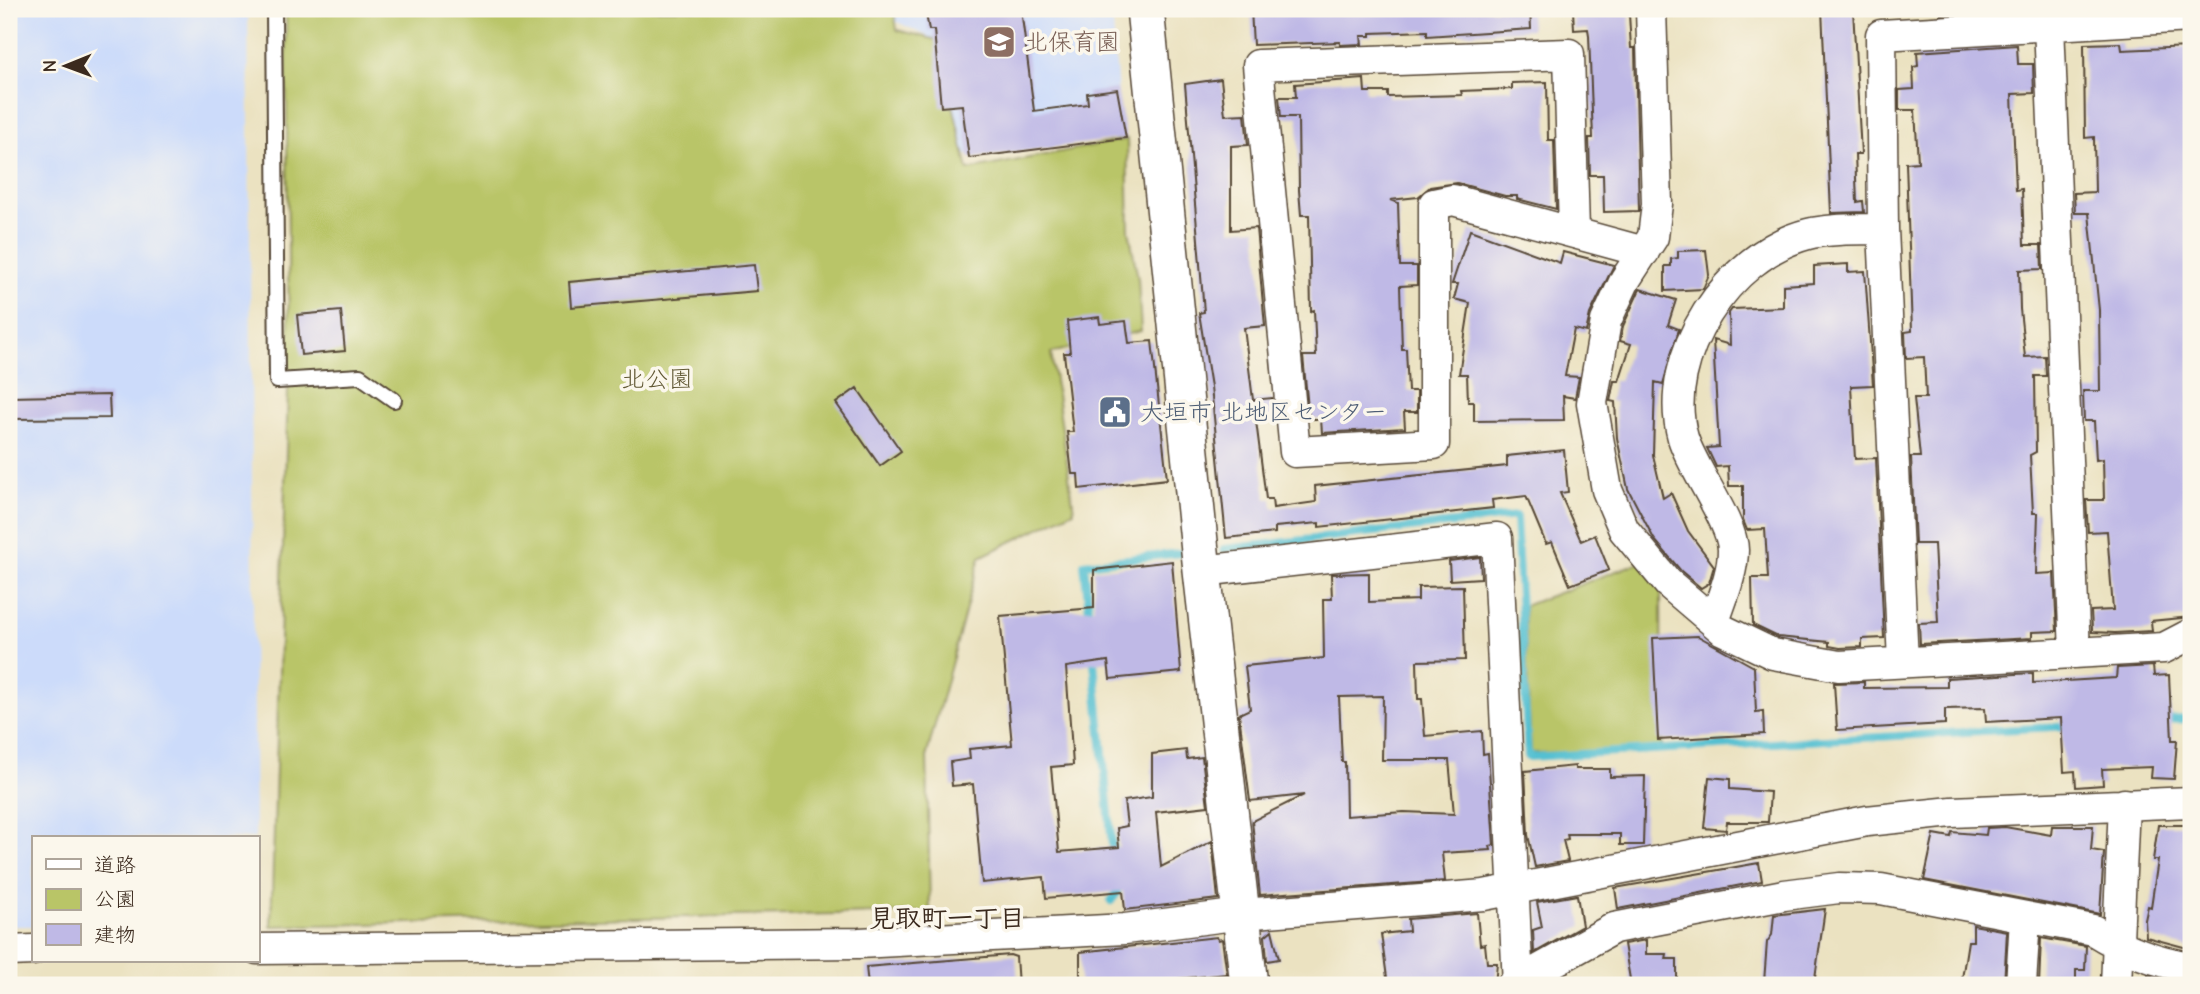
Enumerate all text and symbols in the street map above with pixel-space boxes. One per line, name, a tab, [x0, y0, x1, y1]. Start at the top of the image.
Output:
school or university icon: 北保育園	[980, 23, 1018, 61]
place label: 北保育園	[1024, 28, 1120, 56]
north arrow	[32, 32, 102, 102]
text: N	[39, 60, 61, 73]
park label: 北公園	[621, 365, 693, 393]
public building icon: 大垣市 北地区センター	[1096, 393, 1134, 431]
place label: 大垣市 北地区センター	[1140, 398, 1387, 426]
legend	[32, 836, 259, 962]
text: 道路	[94, 853, 136, 877]
text: 公園	[94, 887, 136, 911]
district label: 見取町一丁目	[869, 904, 1025, 934]
text: 建物	[94, 923, 136, 947]

